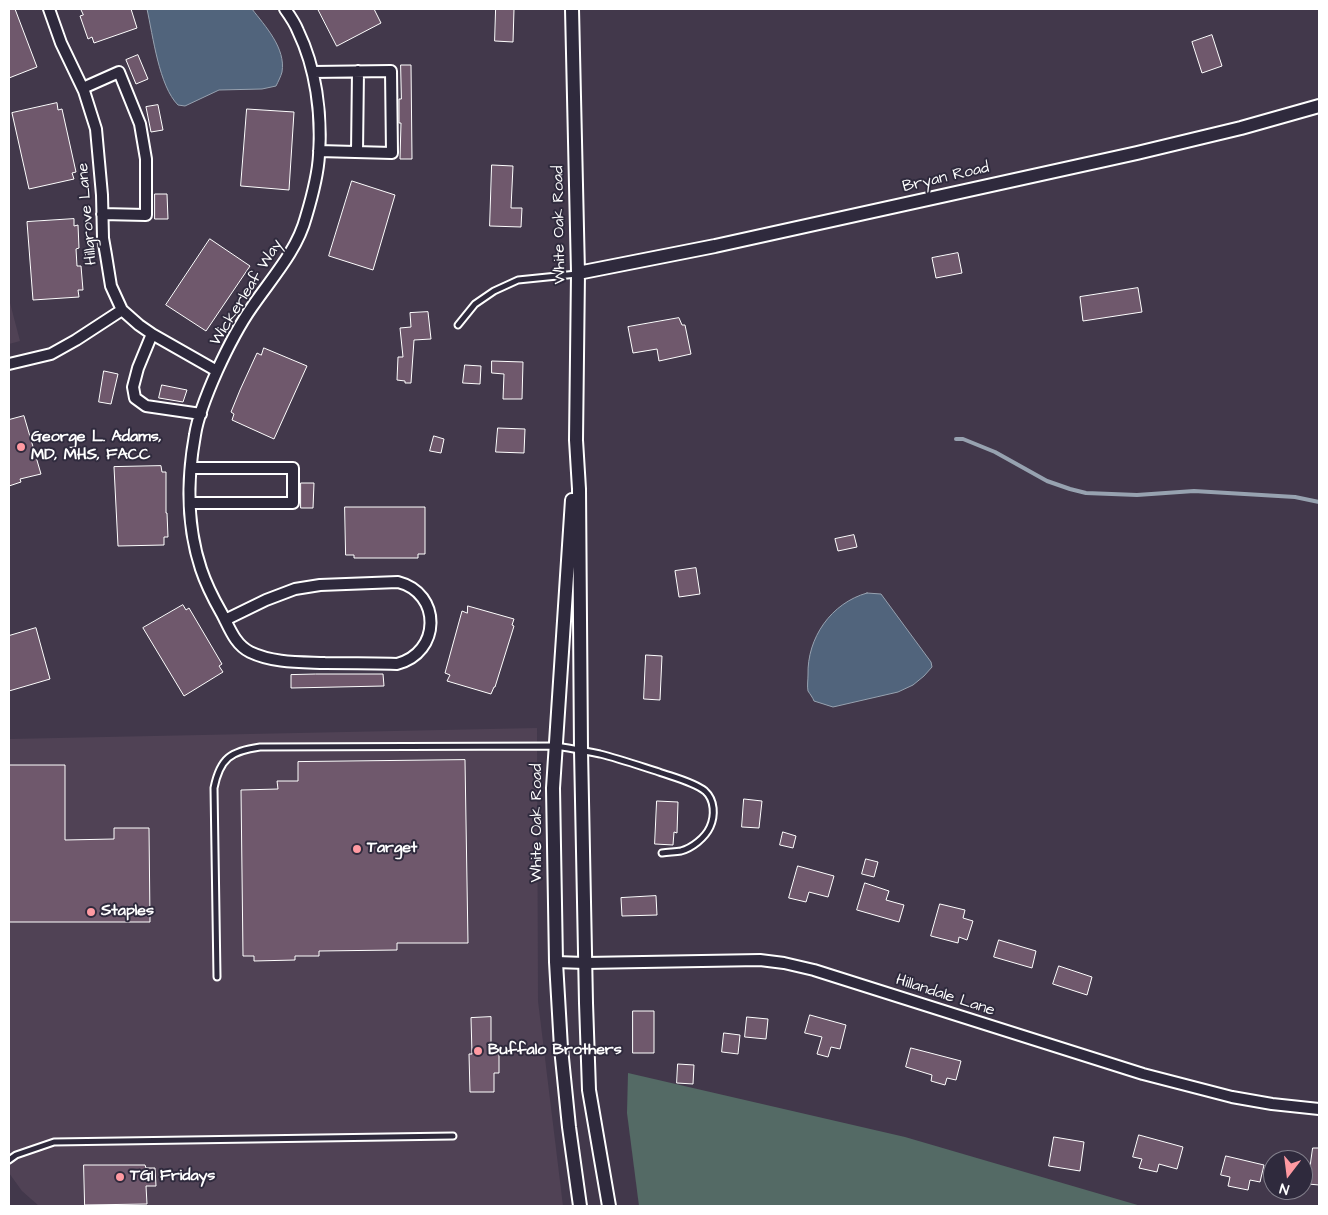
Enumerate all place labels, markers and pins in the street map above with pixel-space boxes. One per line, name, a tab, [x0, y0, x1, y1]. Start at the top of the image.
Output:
place label: George L. Adams, MD, MHS, FACC	[31, 428, 162, 466]
marker: George L. Adams, MD, MHS, FACC	[15, 441, 27, 453]
place label: Target	[367, 839, 417, 859]
marker: Target	[351, 843, 363, 855]
place label: Staples	[101, 902, 154, 922]
marker: Staples	[85, 906, 97, 918]
place label: Buffalo Brothers	[488, 1041, 622, 1061]
marker: Buffalo Brothers	[472, 1045, 484, 1057]
place label: TGI Fridays	[130, 1167, 215, 1187]
marker: TGI Fridays	[114, 1171, 126, 1183]

